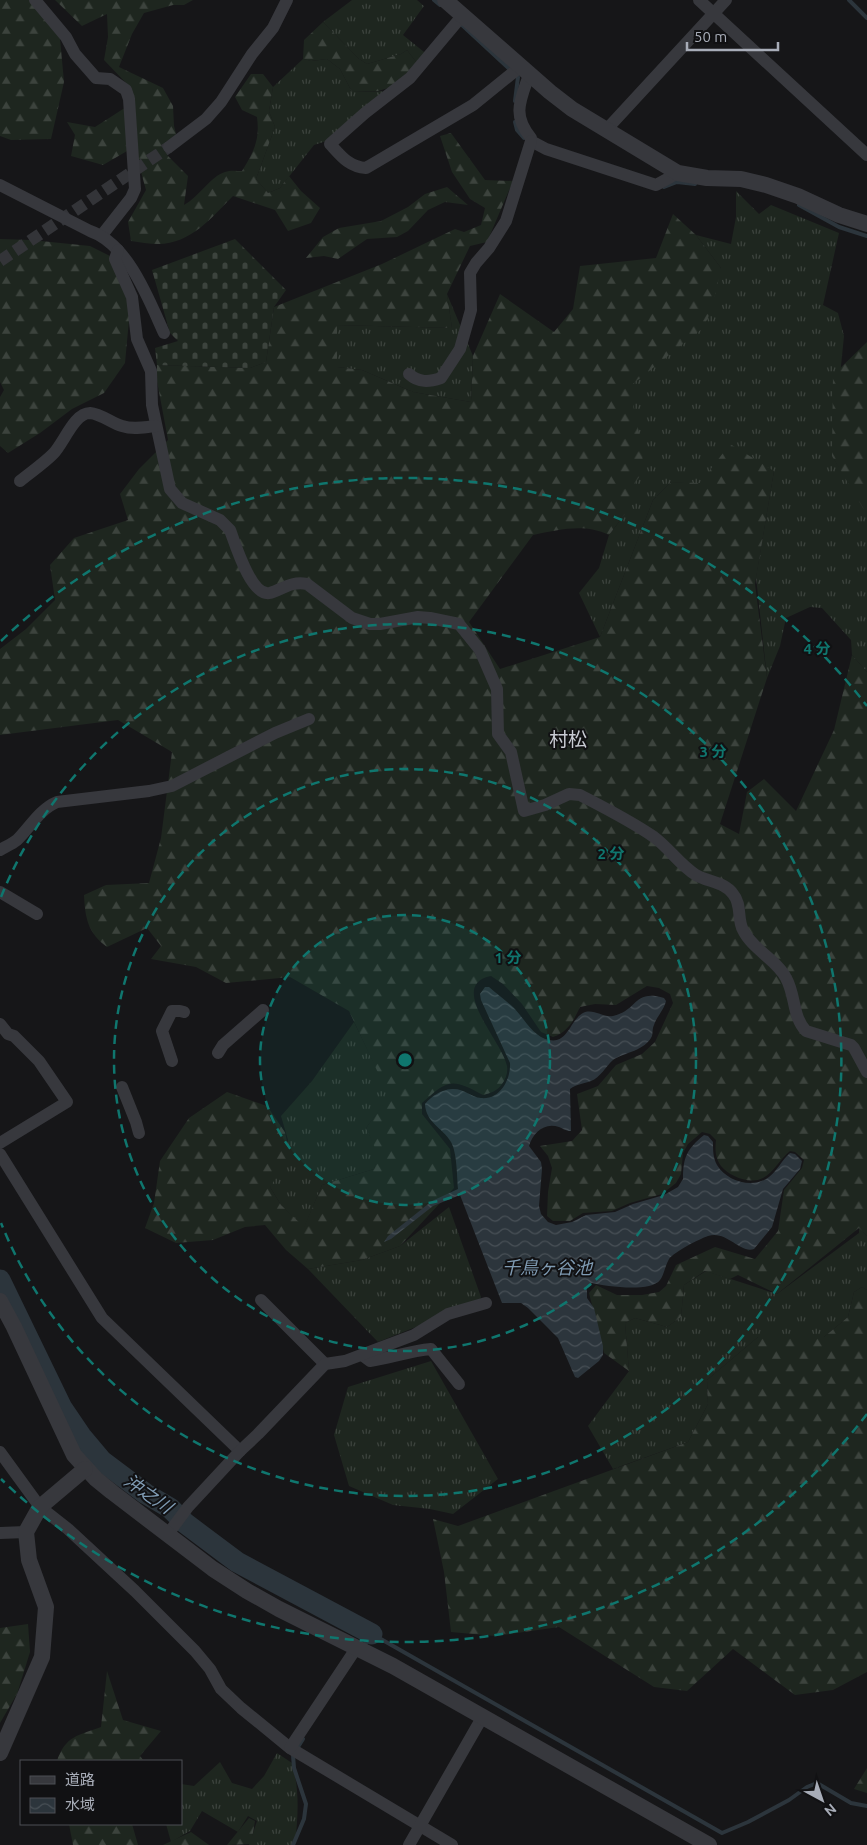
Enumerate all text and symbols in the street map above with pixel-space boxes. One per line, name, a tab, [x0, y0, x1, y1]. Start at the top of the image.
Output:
scale bar	[687, 20, 778, 52]
text: 50 m	[694, 28, 727, 45]
text: 4 分	[803, 640, 831, 657]
district label: 村松	[549, 728, 587, 750]
text: 3 分	[699, 743, 727, 760]
text: 2 分	[597, 845, 625, 862]
text: 1 分	[494, 949, 522, 966]
centre of rings	[396, 1051, 414, 1069]
water label: 千鳥ヶ谷池	[502, 1257, 594, 1277]
water label: 沖之川	[121, 1470, 178, 1518]
legend	[20, 1760, 182, 1825]
text: 道路	[65, 1771, 95, 1788]
north arrow	[797, 1775, 847, 1825]
text: 水域	[65, 1796, 95, 1813]
text: N	[821, 1800, 840, 1819]

